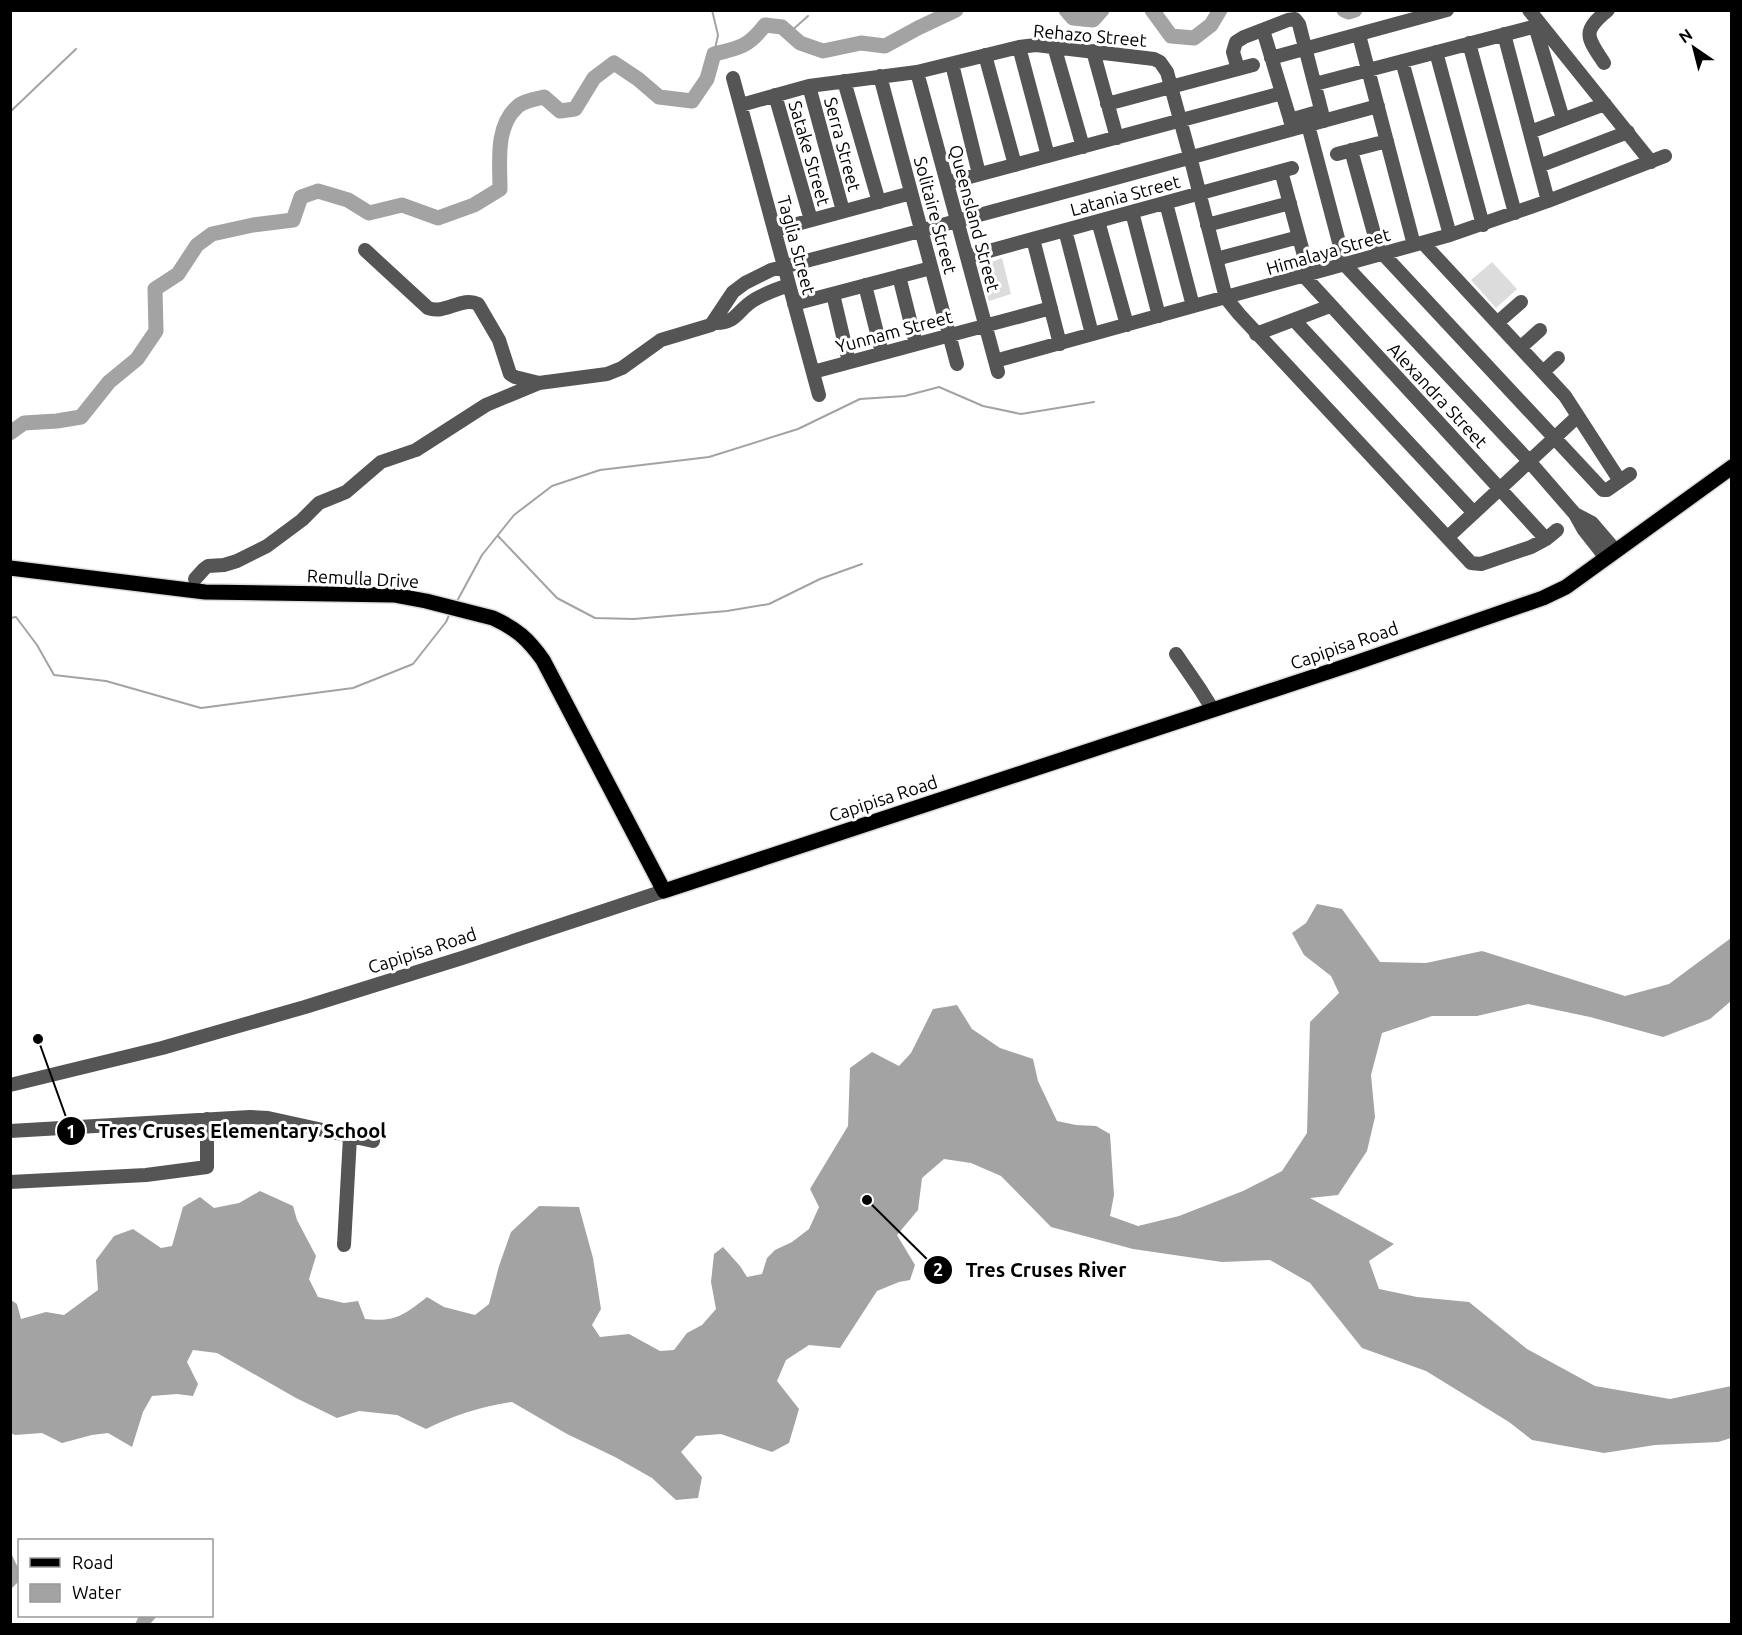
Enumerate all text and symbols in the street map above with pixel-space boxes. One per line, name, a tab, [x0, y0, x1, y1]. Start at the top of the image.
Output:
north arrow	[1664, 18, 1724, 78]
street label: Rehazo Street	[1033, 20, 1147, 50]
text: N	[1675, 25, 1695, 47]
street label: Serra Street	[821, 95, 865, 193]
street label: Satake Street	[785, 98, 835, 208]
street label: Queensland Street	[945, 142, 1004, 294]
street label: Solitaire Street	[911, 154, 961, 276]
street label: Latania Street	[1068, 171, 1182, 219]
street label: Taglia Street	[774, 193, 820, 297]
street label: Himalaya Street	[1264, 224, 1392, 278]
street label: Yunnam Street	[833, 306, 955, 356]
street label: Alexandra Street	[1384, 338, 1492, 452]
street label: Remulla Drive	[306, 565, 420, 591]
street label: Capipisa Road	[1287, 617, 1401, 673]
street label: Capipisa Road	[826, 771, 940, 825]
street label: Capipisa Road	[365, 923, 479, 977]
callout: Tres Cruses Elementary School	[56, 1112, 399, 1150]
text: Tres Cruses Elementary School	[98, 1119, 386, 1142]
text: 1	[66, 1121, 76, 1141]
callout: Tres Cruses River	[923, 1251, 1138, 1289]
text: Tres Cruses River	[965, 1258, 1127, 1281]
text: 2	[933, 1259, 943, 1279]
legend	[18, 1539, 213, 1617]
text: Road	[72, 1552, 114, 1572]
text: Water	[72, 1582, 122, 1602]

